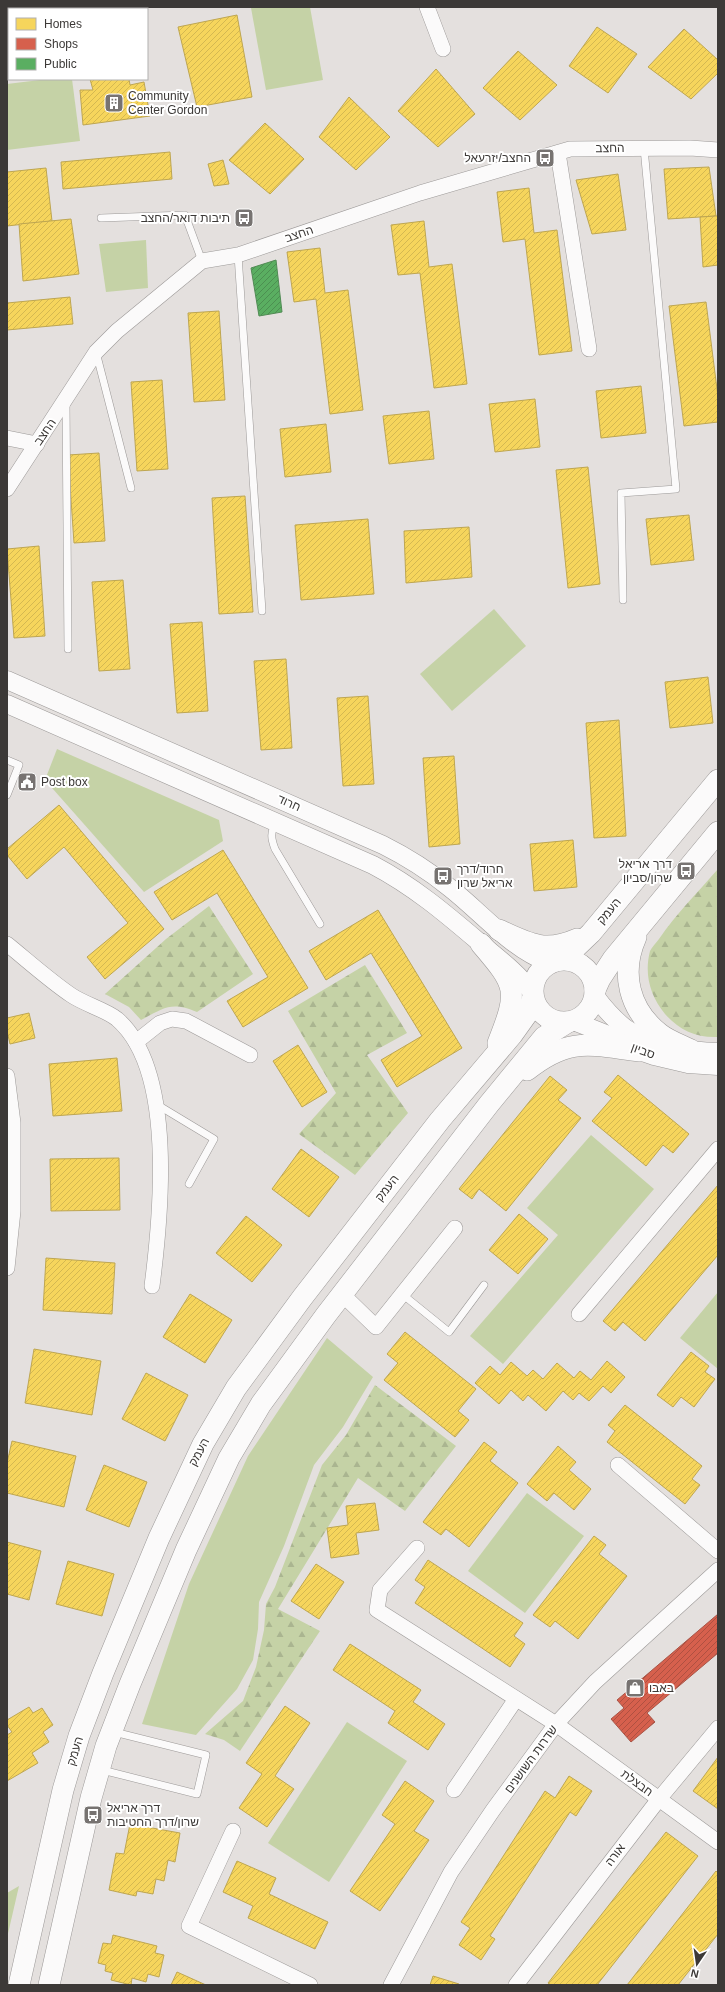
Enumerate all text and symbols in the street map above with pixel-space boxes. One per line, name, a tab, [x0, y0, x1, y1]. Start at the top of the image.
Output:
legend	[8, 8, 148, 80]
text: Homes	[44, 17, 82, 31]
text: Shops	[44, 37, 78, 51]
text: Public	[44, 57, 77, 71]
place label: Community Center Gordon	[128, 89, 207, 117]
building icon: Community Center Gordon	[103, 92, 125, 114]
street label: החצב	[595, 141, 625, 155]
bus stop icon: החצב/יזרעאל	[534, 147, 556, 169]
place label: החצב/יזרעאל	[464, 151, 531, 165]
bus stop icon: תיבות דואר/החצב	[233, 207, 255, 229]
place label: תיבות דואר/החצב	[141, 211, 230, 225]
street label: החצב	[283, 223, 315, 245]
street label: החצב	[31, 416, 59, 448]
public building icon: Post box	[16, 771, 38, 793]
place label: Post box	[41, 775, 88, 789]
street label: חרוד	[275, 792, 303, 814]
place label: דרך אריאל שרון/סביון	[619, 857, 672, 885]
bus stop icon: דרך אריאל שרון/סביון	[675, 860, 697, 882]
place label: חרוד/דרך אריאל שרון	[457, 862, 513, 890]
bus stop icon: חרוד/דרך אריאל שרון	[432, 865, 454, 887]
street label: העמק	[594, 895, 624, 927]
street label: סביון	[629, 1040, 657, 1062]
street label: העמק	[372, 1172, 402, 1204]
street label: העמק	[186, 1436, 212, 1468]
shop icon: באבו	[624, 1677, 646, 1699]
place label: באבו	[649, 1681, 674, 1695]
street label: שדרות השושנים	[502, 1722, 560, 1796]
street label: העמק	[64, 1735, 86, 1767]
street label: חבצלת	[618, 1767, 656, 1799]
place label: דרך אריאל שרון/דרך החטיבות	[107, 1801, 199, 1829]
bus stop icon: דרך אריאל שרון/דרך החטיבות	[82, 1804, 104, 1826]
street label: אורה	[602, 1841, 628, 1869]
north arrow	[677, 1944, 717, 1984]
text: N	[689, 1967, 700, 1980]

